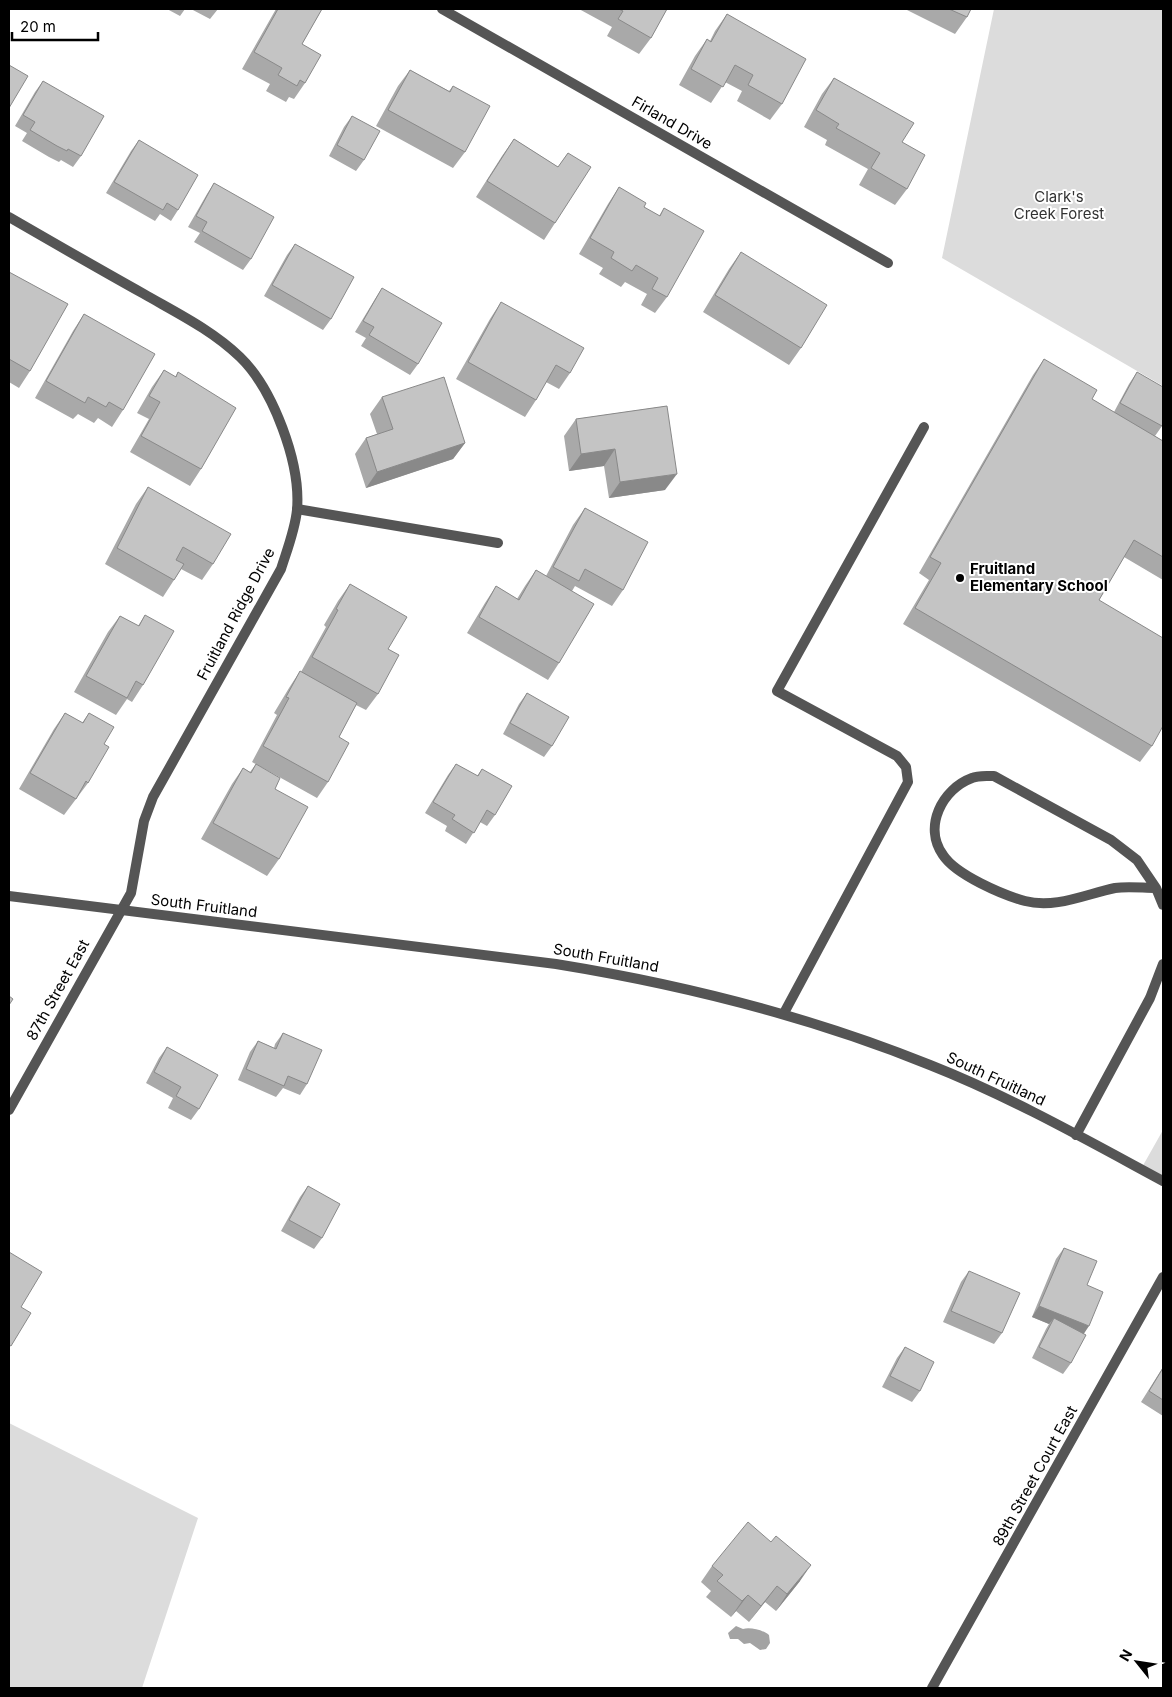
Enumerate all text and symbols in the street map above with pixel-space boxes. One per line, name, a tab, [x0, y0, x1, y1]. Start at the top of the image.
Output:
scale bar	[12, 10, 99, 42]
text: 20 m	[20, 17, 56, 36]
street label: Firland Drive	[629, 92, 716, 153]
park label: Clark's Creek Forest	[1014, 187, 1104, 223]
street label: Fruitland Ridge Drive	[193, 544, 279, 683]
place label: Fruitland Elementary School	[970, 559, 1108, 595]
marker: Fruitland Elementary School	[954, 572, 966, 584]
street label: South Fruitland	[150, 890, 258, 921]
street label: 87th Street East	[22, 936, 93, 1044]
street label: South Fruitland	[552, 939, 660, 976]
street label: South Fruitland	[944, 1047, 1049, 1110]
street label: 89th Street Court East	[988, 1402, 1081, 1549]
north arrow	[1112, 1637, 1162, 1687]
text: N	[1115, 1646, 1135, 1664]

